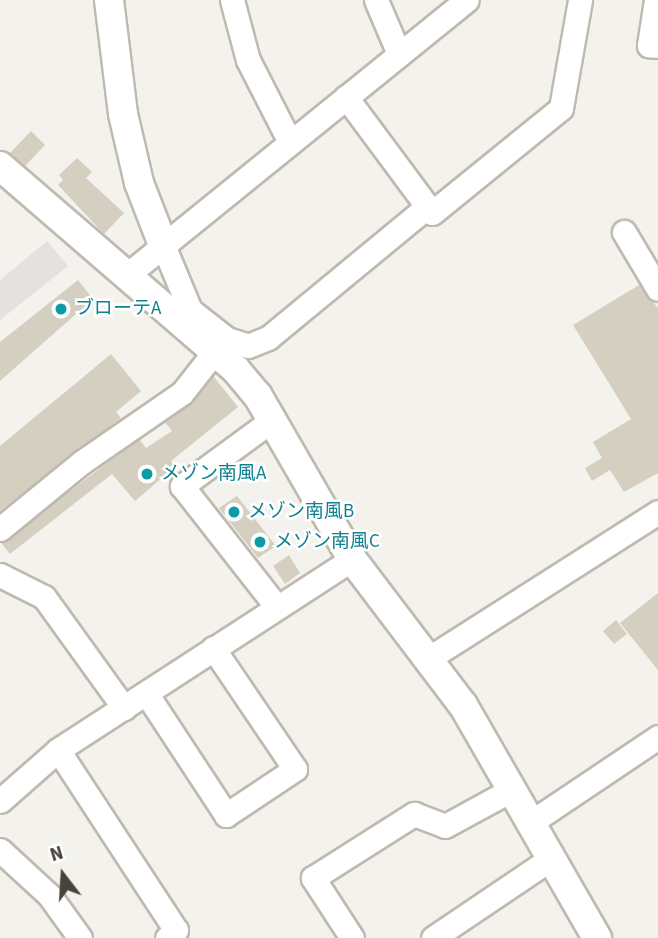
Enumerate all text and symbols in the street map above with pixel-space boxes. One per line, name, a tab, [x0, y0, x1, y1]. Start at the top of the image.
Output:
place label: ブローテA	[75, 298, 161, 320]
marker: ブローテA	[53, 301, 69, 317]
place label: メゾン南風A	[161, 463, 266, 485]
marker: メゾン南風A	[139, 466, 155, 482]
place label: メゾン南風B	[248, 501, 354, 523]
marker: メゾン南風B	[226, 504, 242, 520]
place label: メゾン南風C	[274, 531, 380, 553]
marker: メゾン南風C	[252, 534, 268, 550]
north arrow	[28, 840, 98, 910]
text: N	[47, 840, 67, 869]

